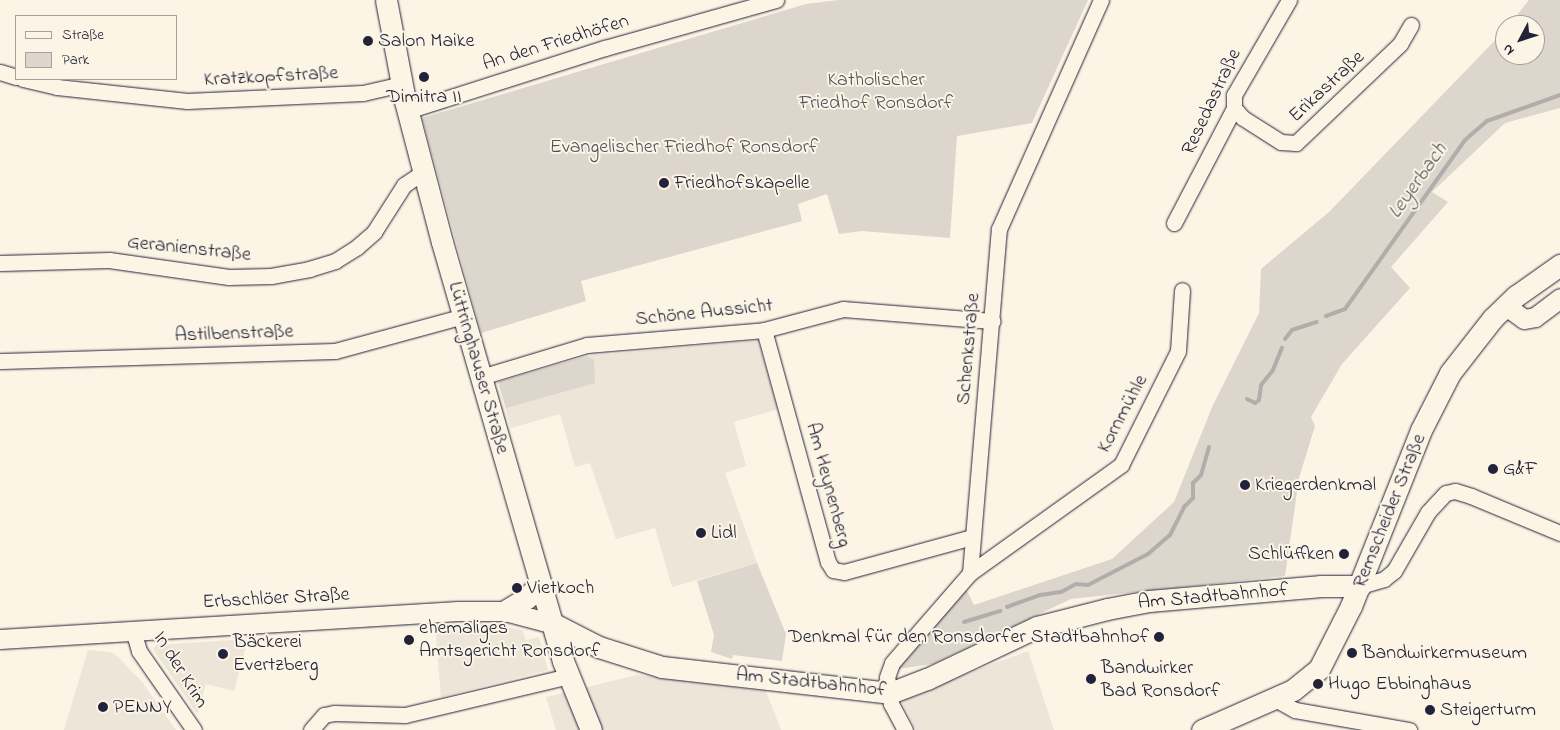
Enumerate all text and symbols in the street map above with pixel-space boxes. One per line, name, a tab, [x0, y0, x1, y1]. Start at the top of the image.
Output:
street label: An den Friedhöfen	[480, 9, 632, 77]
legend	[15, 15, 178, 80]
north arrow	[1495, 15, 1545, 65]
text: Straße	[62, 24, 104, 46]
place label: Salon Maike	[378, 29, 475, 53]
marker: Salon Maike	[362, 35, 374, 47]
text: N	[1498, 39, 1520, 60]
street label: Resedastraße	[1177, 45, 1247, 159]
street label: Erikastraße	[1284, 46, 1370, 128]
text: Park	[62, 49, 89, 71]
street label: Kratzkopfstraße	[203, 61, 339, 93]
park label: Katholischer Friedhof Ronsdorf	[799, 69, 953, 116]
marker: Dimitra II	[418, 71, 430, 83]
place label: Dimitra II	[386, 85, 462, 109]
park label: Evangelischer Friedhof Ronsdorf	[550, 135, 818, 159]
water label: Leyerbach	[1383, 138, 1453, 224]
place label: Friedhofskapelle	[674, 171, 810, 195]
marker: Friedhofskapelle	[658, 177, 670, 189]
street label: Geranienstraße	[126, 231, 252, 267]
street label: Lüttringhauser Straße	[442, 279, 514, 457]
street label: Schenkstraße	[952, 292, 986, 406]
street label: Schöne Aussicht	[634, 294, 774, 332]
street label: Astilbenstraße	[174, 320, 294, 348]
street label: Kornmühle	[1092, 371, 1154, 457]
street label: Am Heynenberg	[800, 420, 856, 550]
street label: Remscheider Straße	[1348, 430, 1432, 592]
place label: G&F	[1503, 457, 1538, 481]
marker: G&F	[1487, 463, 1499, 475]
place label: Kriegerdenkmal	[1255, 473, 1376, 497]
marker: Kriegerdenkmal	[1239, 479, 1251, 491]
place label: Lidl	[711, 521, 737, 545]
marker: Lidl	[695, 527, 707, 539]
place label: Schlüffken	[1248, 542, 1334, 566]
marker: Schlüffken	[1338, 548, 1350, 560]
place label: Vietkoch	[527, 576, 594, 600]
street label: Am Stadtbahnhof	[1137, 578, 1289, 616]
marker: Vietkoch	[511, 582, 523, 594]
street label: Erbschlöer Straße	[202, 583, 350, 615]
place label: ehemaliges Amtsgericht Ronsdorf	[419, 616, 600, 663]
place label: Denkmal für den Ronsdorfer Stadtbahnhof	[788, 625, 1149, 649]
street label: In der Krim	[147, 627, 213, 713]
place label: Bäckerei Evertzberg	[233, 630, 318, 677]
marker: Denkmal für den Ronsdorfer Stadtbahnhof	[1153, 631, 1165, 643]
marker: ehemaliges Amtsgericht Ronsdorf	[403, 634, 415, 646]
place label: Bandwirkermuseum	[1362, 641, 1527, 665]
marker: Bandwirkermuseum	[1346, 647, 1358, 659]
marker: Bäckerei Evertzberg	[217, 648, 229, 660]
place label: Bandwirker Bad Ronsdorf	[1101, 656, 1220, 703]
street label: Am Stadtbahnhof	[735, 663, 887, 703]
place label: Hugo Ebbinghaus	[1328, 672, 1472, 696]
marker: Bandwirker Bad Ronsdorf	[1085, 673, 1097, 685]
marker: Hugo Ebbinghaus	[1312, 678, 1324, 690]
place label: PENNY	[113, 695, 172, 719]
place label: Steigerturm	[1440, 698, 1536, 722]
marker: PENNY	[97, 701, 109, 713]
marker: Steigerturm	[1424, 704, 1436, 716]

